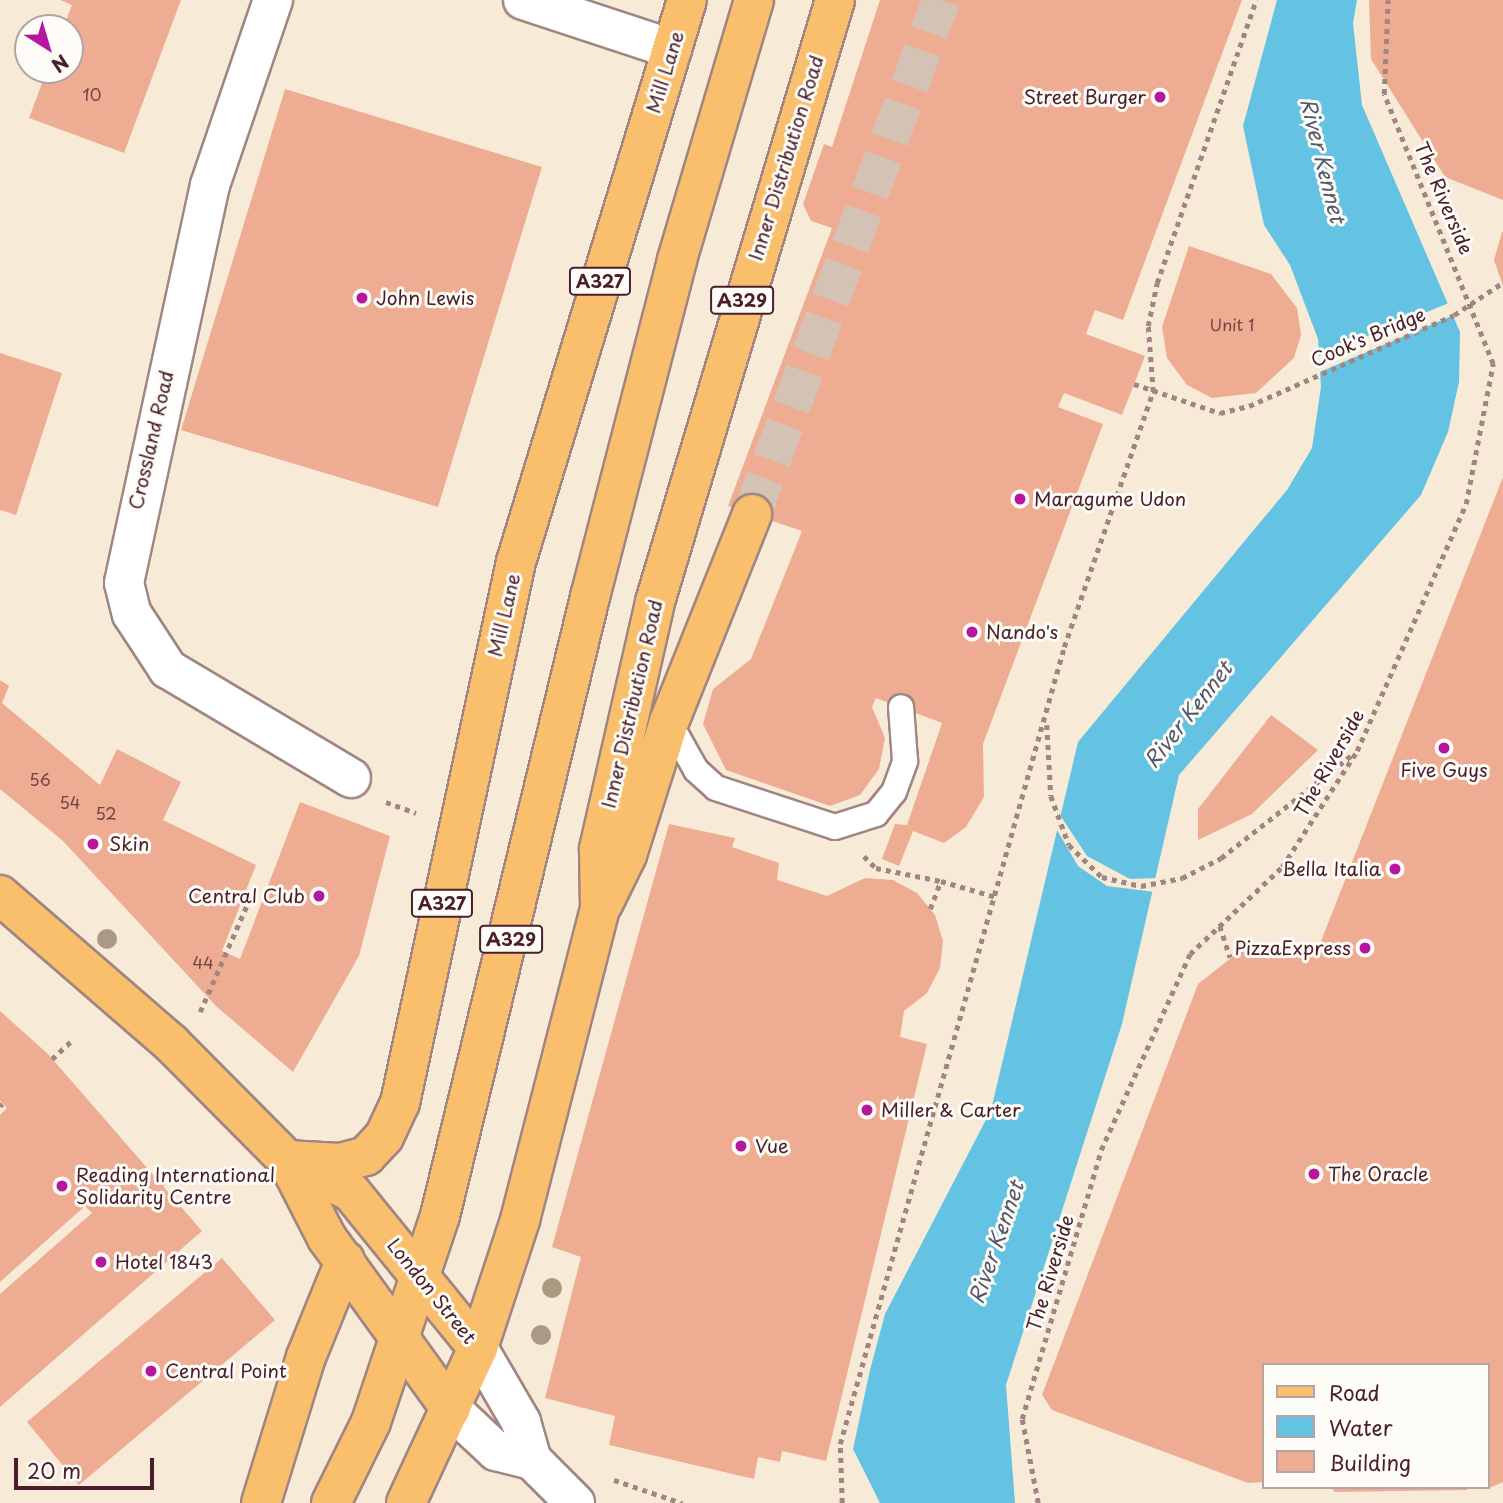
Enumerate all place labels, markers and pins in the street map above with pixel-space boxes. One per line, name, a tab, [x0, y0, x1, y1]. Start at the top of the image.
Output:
place label: Street Burger	[1021, 86, 1146, 108]
marker: Street Burger	[1152, 89, 1168, 105]
place label: John Lewis	[376, 287, 475, 309]
marker: John Lewis	[354, 290, 370, 306]
place label: Maragume Udon	[1034, 488, 1187, 510]
marker: Maragume Udon	[1012, 491, 1028, 507]
place label: Nando's	[986, 621, 1058, 643]
marker: Nando's	[964, 624, 980, 640]
marker: Five Guys	[1436, 740, 1452, 756]
place label: Five Guys	[1400, 759, 1488, 781]
place label: Skin	[109, 833, 149, 855]
marker: Skin	[83, 834, 103, 854]
place label: Bella Italia	[1282, 858, 1381, 880]
marker: Bella Italia	[1387, 861, 1403, 877]
place label: Central Club	[189, 885, 305, 907]
marker: Central Club	[311, 888, 327, 904]
place label: PizzaExpress	[1235, 937, 1351, 959]
marker: PizzaExpress	[1357, 940, 1373, 956]
place label: Miller & Carter	[881, 1099, 1022, 1121]
marker: Miller & Carter	[859, 1102, 875, 1118]
place label: Vue	[755, 1135, 789, 1157]
marker: Vue	[733, 1138, 749, 1154]
place label: The Oracle	[1328, 1163, 1429, 1185]
place label: Reading International Solidarity Centre	[76, 1164, 276, 1208]
marker: The Oracle	[1306, 1166, 1322, 1182]
marker: Reading International Solidarity Centre	[54, 1178, 70, 1194]
place label: Hotel 1843	[115, 1251, 213, 1273]
marker: Hotel 1843	[93, 1254, 109, 1270]
place label: Central Point	[165, 1360, 287, 1382]
marker: Central Point	[143, 1363, 159, 1379]

